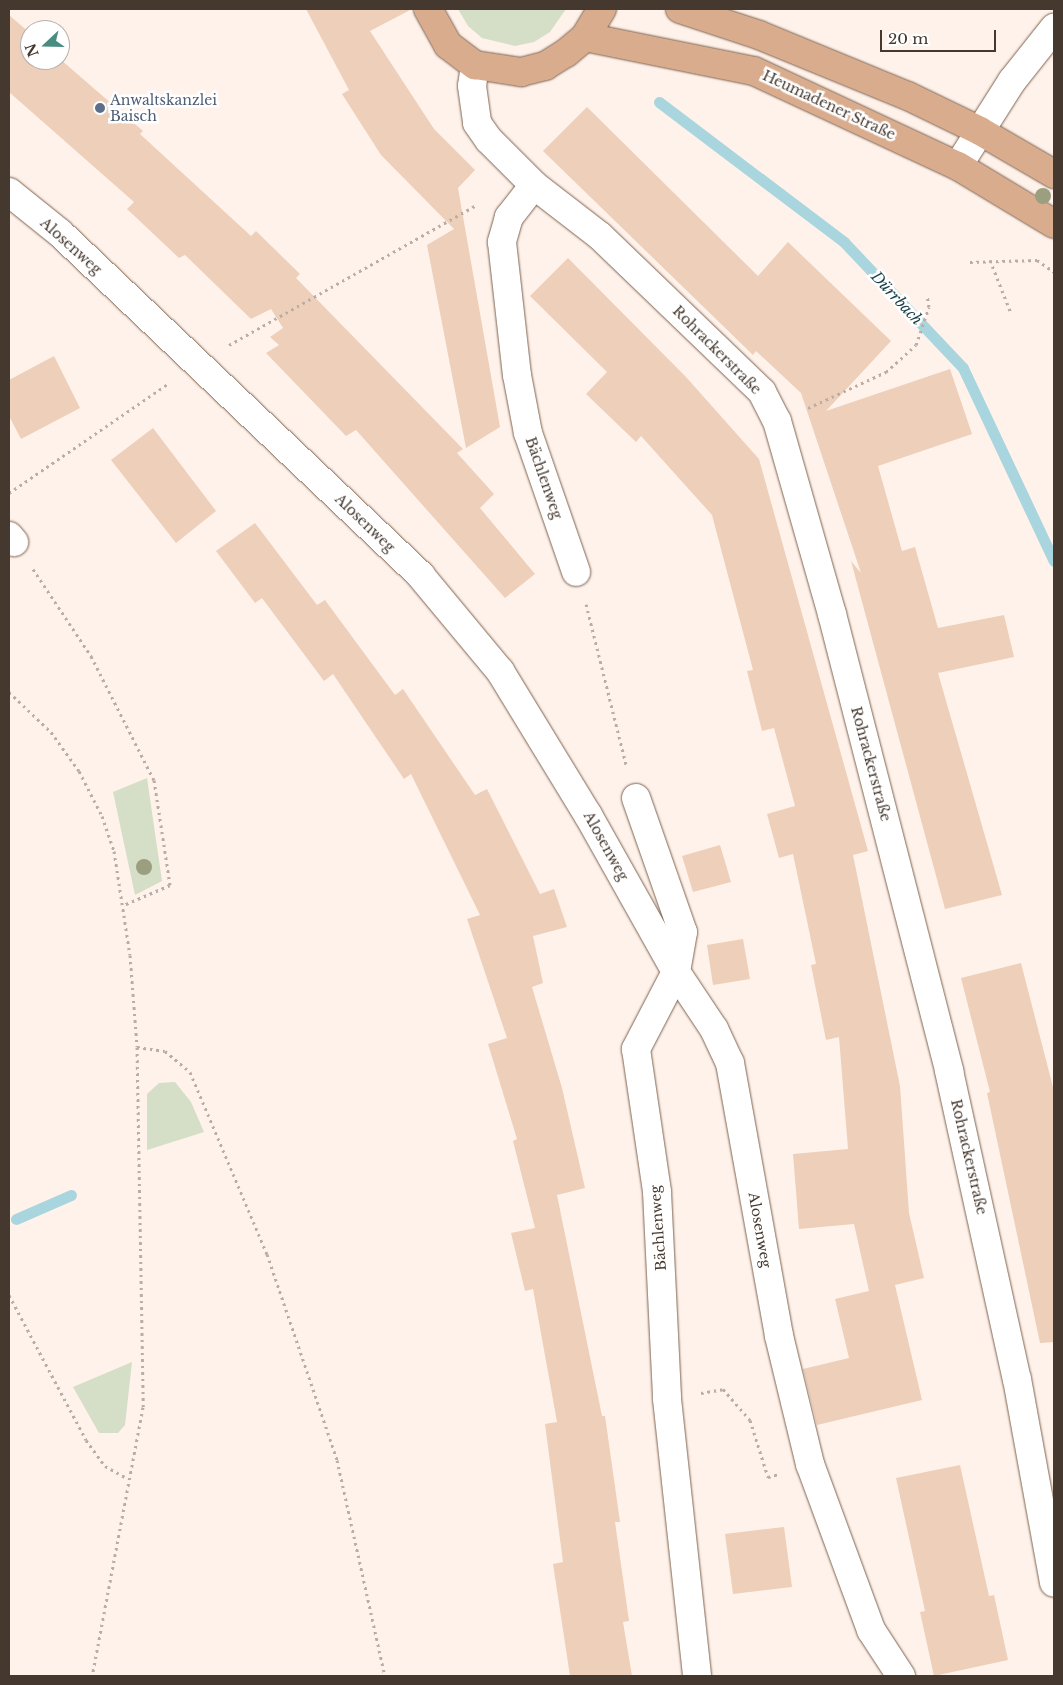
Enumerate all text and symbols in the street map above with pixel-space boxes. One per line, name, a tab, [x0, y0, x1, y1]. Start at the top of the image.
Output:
north arrow	[20, 20, 70, 70]
scale bar	[883, 20, 999, 52]
text: 20 m	[888, 29, 928, 48]
text: N	[21, 41, 43, 59]
street label: Heumadener Straße	[760, 67, 898, 143]
place label: Anwaltskanzlei Baisch	[110, 92, 217, 124]
marker: Anwaltskanzlei Baisch	[94, 102, 106, 114]
street label: Alosenweg	[37, 214, 105, 278]
water label: Dürrbach	[868, 267, 926, 329]
street label: Rohrackerstraße	[669, 302, 765, 398]
street label: Bächlenweg	[522, 435, 566, 521]
street label: Alosenweg	[332, 490, 398, 556]
street label: Rohrackerstraße	[848, 705, 894, 823]
street label: Alosenweg	[580, 809, 632, 883]
street label: Rohrackerstraße	[948, 1098, 990, 1216]
street label: Bächlenweg	[647, 1185, 669, 1271]
street label: Alosenweg	[745, 1191, 775, 1269]

